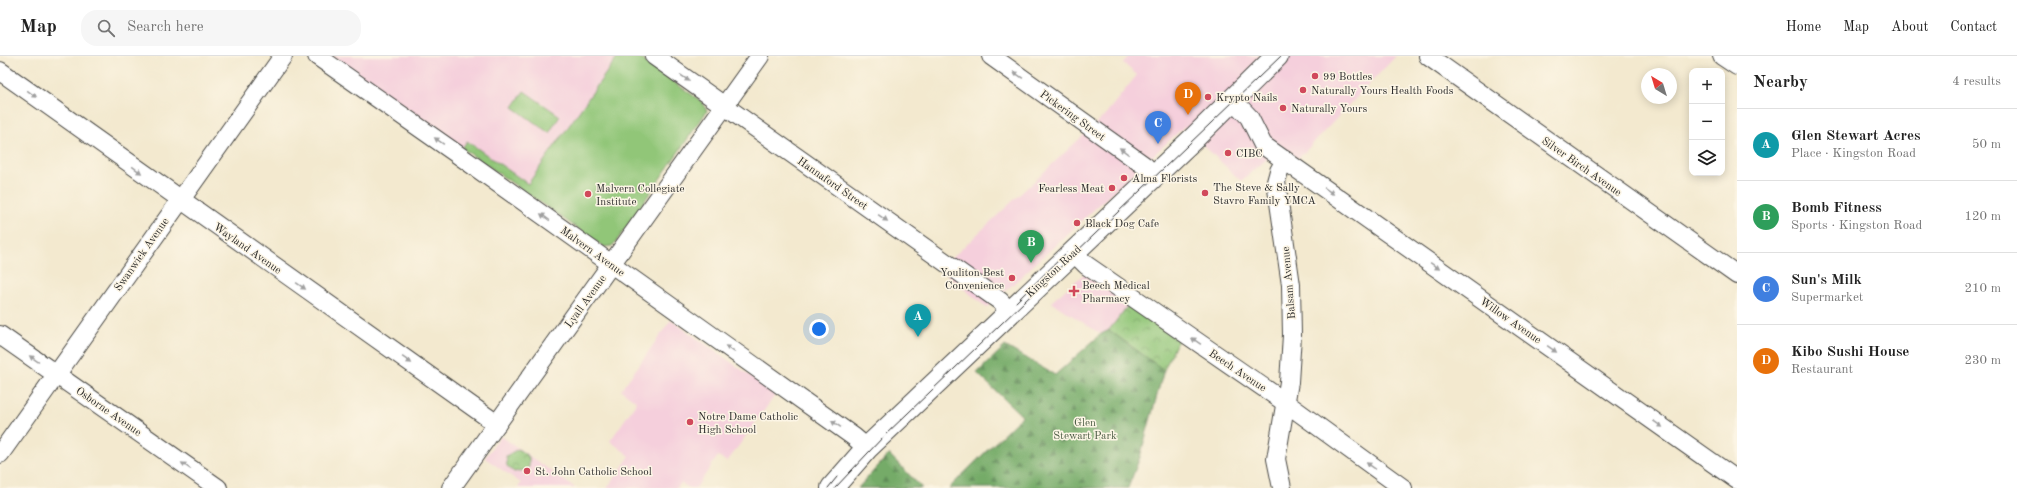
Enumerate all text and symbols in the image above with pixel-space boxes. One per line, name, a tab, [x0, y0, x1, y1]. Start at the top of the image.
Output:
search box	[81, 10, 361, 46]
icon: search	[95, 17, 117, 39]
text: Map	[20, 18, 57, 37]
text: Search here	[127, 20, 204, 35]
text: Home	[1786, 20, 1821, 34]
text: Map	[1843, 20, 1869, 34]
text: About	[1891, 20, 1928, 34]
text: Contact	[1950, 20, 1997, 34]
north arrow	[1641, 68, 1677, 104]
map controls	[1689, 68, 1725, 176]
button: +	[1689, 68, 1725, 104]
one-way arrow	[1013, 71, 1023, 79]
marker: 99 Bottles	[1310, 71, 1320, 81]
place label: 99 Bottles	[1323, 72, 1373, 83]
one-way arrow	[680, 74, 691, 82]
text: Nearby	[1753, 74, 1808, 91]
text: 4 results	[1952, 75, 2001, 88]
pin: D	[1175, 82, 1201, 115]
marker: Naturally Yours Health Foods	[1298, 85, 1308, 95]
place label: Naturally Yours Health Foods	[1311, 86, 1454, 97]
street label: Pickering Street	[1037, 89, 1107, 144]
one-way arrow	[26, 90, 37, 98]
marker: Krypto Nails	[1203, 92, 1213, 102]
place label: Krypto Nails	[1216, 93, 1278, 104]
marker: Naturally Yours	[1278, 103, 1288, 113]
place label: Naturally Yours	[1291, 104, 1367, 115]
button: −	[1689, 104, 1725, 140]
pin: C	[1145, 111, 1171, 144]
text: Glen Stewart Acres	[1791, 129, 1921, 144]
street label: Silver Birch Avenue	[1539, 136, 1623, 199]
one-way arrow	[434, 137, 444, 145]
text: A	[1761, 138, 1771, 151]
text: 50 m	[1972, 138, 2001, 151]
button: layers	[1689, 140, 1725, 176]
one-way arrow	[1118, 147, 1129, 155]
text: Place · Kingston Road	[1791, 147, 1916, 160]
marker: CIBC	[1223, 148, 1233, 158]
place label: CIBC	[1236, 149, 1263, 160]
street label: Hannaford Street	[795, 156, 869, 213]
one-way arrow	[132, 166, 143, 174]
marker: Alma Florists	[1119, 173, 1129, 183]
place label: Alma Florists	[1132, 174, 1198, 185]
marker: Fearless Meat	[1107, 183, 1117, 193]
place label: The Steve & Sally Stavro Family YMCA	[1213, 183, 1316, 207]
place label: Malvern Collegiate Institute	[596, 184, 685, 208]
place label: Fearless Meat	[1038, 184, 1104, 195]
one-way arrow	[1323, 187, 1334, 195]
marker: The Steve & Sally Stavro Family YMCA	[1200, 188, 1210, 198]
marker: Malvern Collegiate Institute	[583, 189, 593, 199]
text: Bomb Fitness	[1791, 201, 1882, 216]
text: B	[1761, 210, 1771, 223]
text: 120 m	[1964, 210, 2001, 223]
one-way arrow	[539, 212, 550, 221]
one-way arrow	[878, 214, 888, 222]
street label: Swanwick Avenue	[113, 216, 172, 293]
marker: Black Dog Cafe	[1072, 218, 1082, 228]
place label: Black Dog Cafe	[1085, 219, 1159, 230]
text: Sports · Kingston Road	[1791, 219, 1922, 232]
street label: Wayland Avenue	[211, 222, 283, 277]
street label: Malvern Avenue	[558, 225, 626, 279]
pin: B	[1018, 230, 1044, 263]
street label: Kingston Road	[1024, 244, 1084, 300]
street label: Balsam Avenue	[1281, 246, 1298, 320]
one-way arrow	[1430, 262, 1440, 270]
place label: Youliton Best Convenience	[940, 268, 1004, 292]
street label: Lyall Avenue	[563, 273, 609, 330]
marker: Youliton Best Convenience	[1007, 273, 1017, 283]
text: Sun's Milk	[1791, 273, 1862, 288]
one-way arrow	[295, 281, 306, 290]
place label: Beech Medical Pharmacy	[1082, 281, 1150, 305]
text: C	[1762, 282, 1770, 295]
text: 210 m	[1964, 282, 2001, 295]
marker: Beech Medical Pharmacy	[1069, 286, 1079, 296]
text: Supermarket	[1791, 291, 1863, 304]
street label: Willow Avenue	[1477, 296, 1543, 346]
pin: A	[905, 304, 931, 337]
your location	[809, 319, 829, 339]
one-way arrow	[1191, 337, 1201, 345]
one-way arrow	[725, 345, 735, 353]
one-way arrow	[1547, 345, 1558, 353]
text: Kibo Sushi House	[1791, 345, 1909, 360]
street label: Beech Avenue	[1207, 348, 1268, 394]
text: D	[1761, 354, 1771, 367]
text: 230 m	[1964, 354, 2001, 367]
one-way arrow	[29, 355, 39, 363]
one-way arrow	[402, 356, 412, 364]
text: Restaurant	[1791, 363, 1853, 376]
street label: Osborne Avenue	[73, 386, 143, 439]
place label: Notre Dame Catholic High School	[698, 412, 798, 436]
marker: Notre Dame Catholic High School	[685, 417, 695, 427]
park label: Glen Stewart Park	[1053, 418, 1117, 442]
one-way arrow	[831, 420, 841, 428]
one-way arrow	[1653, 420, 1664, 428]
one-way arrow	[181, 462, 191, 470]
one-way arrow	[1366, 462, 1376, 470]
marker: St. John Catholic School	[522, 466, 532, 476]
place label: St. John Catholic School	[535, 467, 652, 478]

